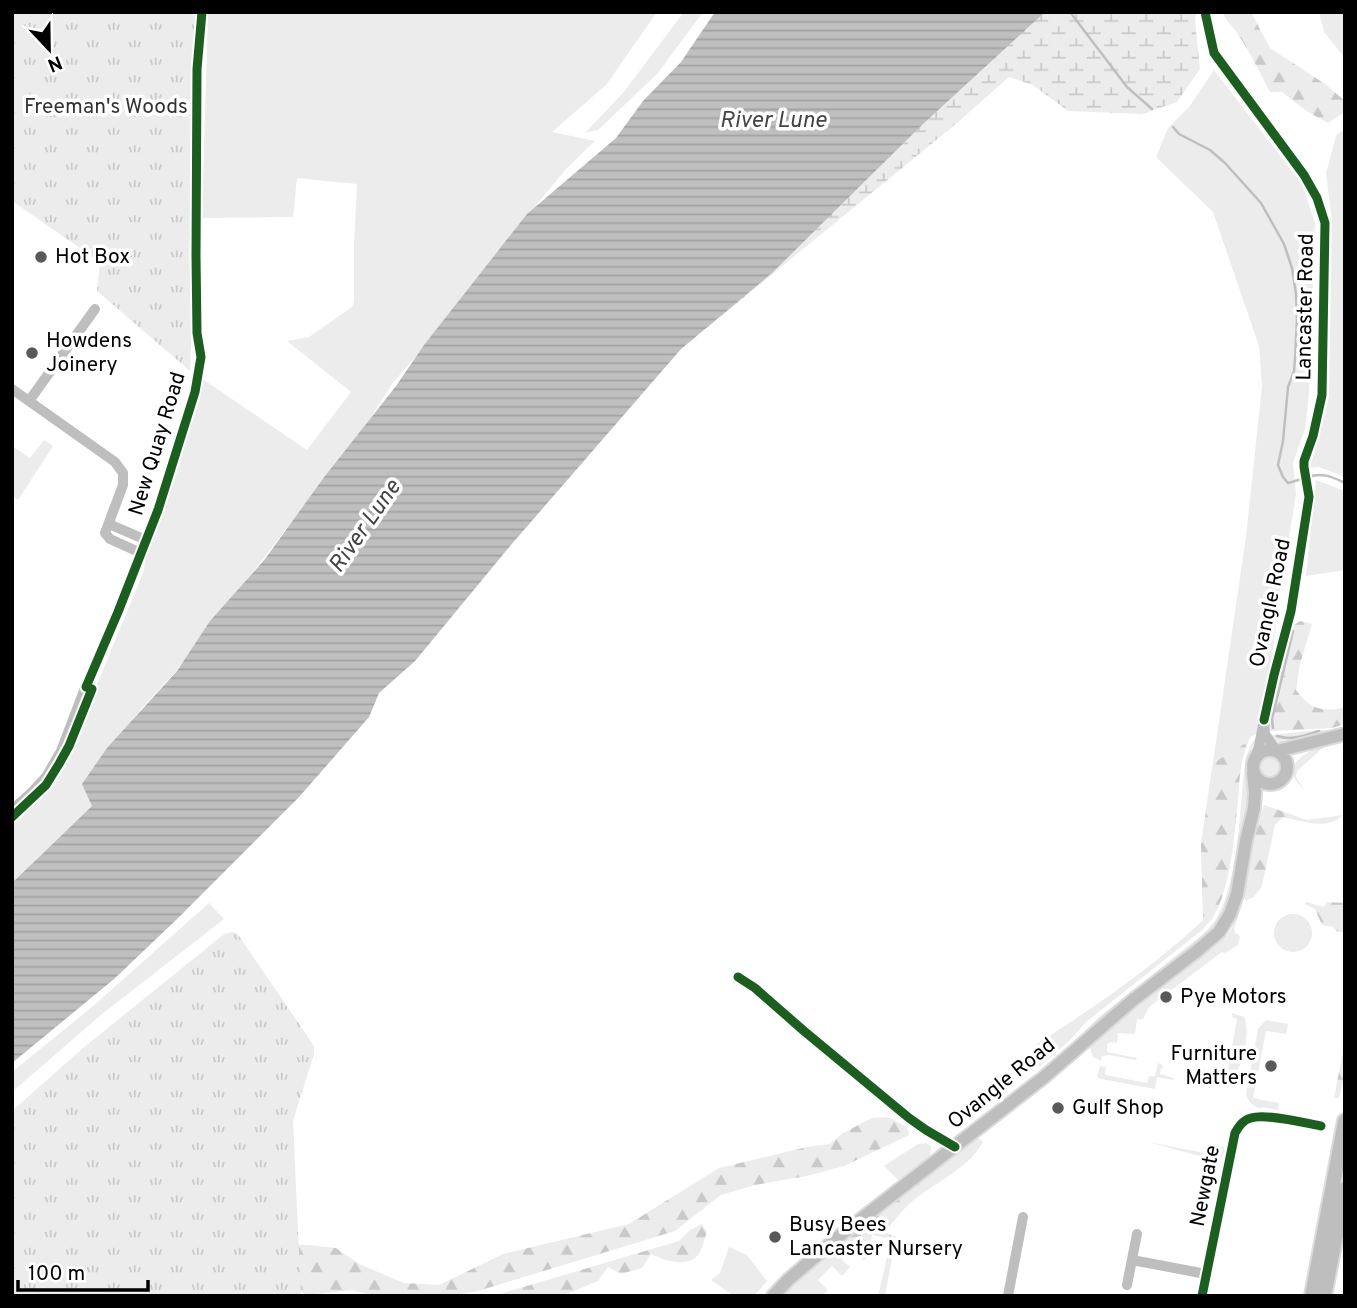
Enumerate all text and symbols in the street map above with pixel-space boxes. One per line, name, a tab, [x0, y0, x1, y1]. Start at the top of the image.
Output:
north arrow	[14, 14, 84, 84]
text: N	[44, 49, 65, 77]
park label: Freeman's Woods	[24, 94, 188, 121]
water label: River Lune	[720, 107, 828, 136]
street label: Lancaster Road	[1291, 233, 1321, 381]
place label: Hot Box	[55, 244, 130, 271]
marker: Hot Box	[33, 249, 49, 265]
place label: Howdens Joinery	[46, 328, 132, 379]
marker: Howdens Joinery	[24, 345, 40, 361]
street label: New Quay Road	[123, 369, 193, 519]
water label: River Lune	[323, 474, 409, 579]
street label: Ovangle Road	[1244, 536, 1298, 670]
place label: Pye Motors	[1180, 984, 1287, 1011]
marker: Pye Motors	[1158, 989, 1174, 1005]
street label: Ovangle Road	[943, 1032, 1061, 1136]
place label: Furniture Matters	[1170, 1041, 1257, 1092]
marker: Furniture Matters	[1263, 1058, 1279, 1074]
place label: Gulf Shop	[1072, 1095, 1164, 1122]
marker: Gulf Shop	[1050, 1100, 1066, 1116]
street label: Newgate	[1185, 1143, 1227, 1229]
place label: Busy Bees Lancaster Nursery	[789, 1212, 963, 1263]
marker: Busy Bees Lancaster Nursery	[767, 1229, 783, 1245]
scale bar	[18, 1248, 147, 1292]
text: 100 m	[28, 1261, 85, 1288]

